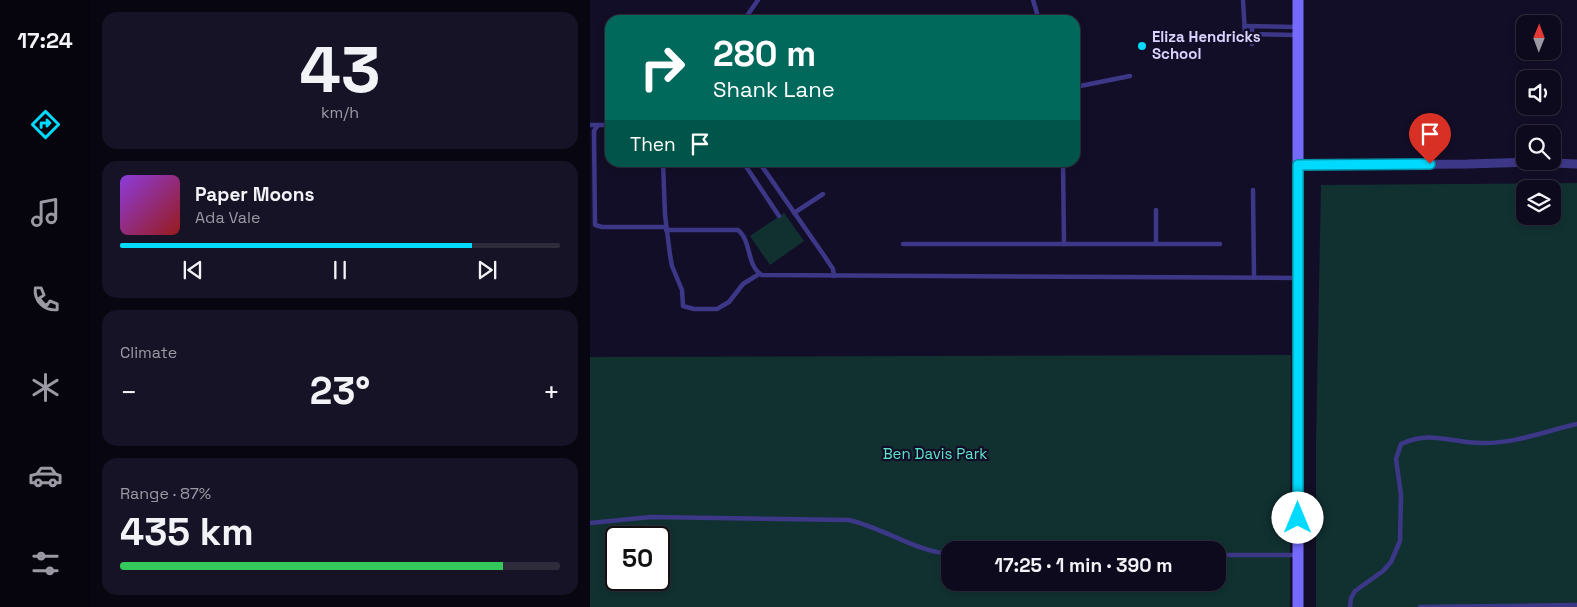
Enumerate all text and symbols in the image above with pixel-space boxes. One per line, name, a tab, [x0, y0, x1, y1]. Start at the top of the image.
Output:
north arrow	[1516, 15, 1561, 60]
map controls	[1516, 15, 1561, 225]
text: 17:24	[17, 26, 73, 54]
place label: Eliza Hendricks School	[1152, 27, 1261, 63]
text: 43	[300, 28, 380, 111]
text: 280 m	[713, 32, 816, 76]
icon: right	[630, 35, 695, 100]
marker: Eliza Hendricks School	[1136, 40, 1148, 52]
button: sound	[1516, 70, 1561, 115]
text: Shank Lane	[713, 75, 835, 103]
text: km/h	[321, 102, 359, 123]
icon: directions	[28, 107, 63, 142]
pin	[1409, 113, 1451, 164]
icon: arrive	[1416, 120, 1444, 148]
button: search	[1516, 125, 1561, 170]
icon: arrive	[686, 130, 714, 158]
text: Then	[630, 132, 676, 157]
button: layers	[1516, 180, 1561, 225]
text: Paper Moons	[195, 182, 314, 207]
icon: music	[28, 195, 63, 230]
text: Ada Vale	[195, 207, 260, 228]
icon: previous	[179, 256, 207, 284]
icon: pause	[326, 256, 354, 284]
icon: next	[473, 256, 501, 284]
icon: phone	[28, 282, 63, 317]
text: Climate	[120, 342, 177, 363]
text: 23°	[310, 367, 370, 415]
icon: climate	[28, 370, 63, 405]
text: −	[120, 374, 137, 410]
text: +	[543, 374, 560, 410]
park label: Ben Davis Park	[883, 444, 987, 463]
icon: car	[28, 458, 63, 493]
text: Range · 87%	[120, 483, 211, 504]
position arrow	[1271, 491, 1323, 543]
text: 435 km	[120, 508, 254, 556]
speed limit sign: 50	[605, 526, 670, 591]
icon: filters	[28, 546, 63, 581]
text: 17:25 · 1 min · 390 m	[994, 553, 1173, 578]

